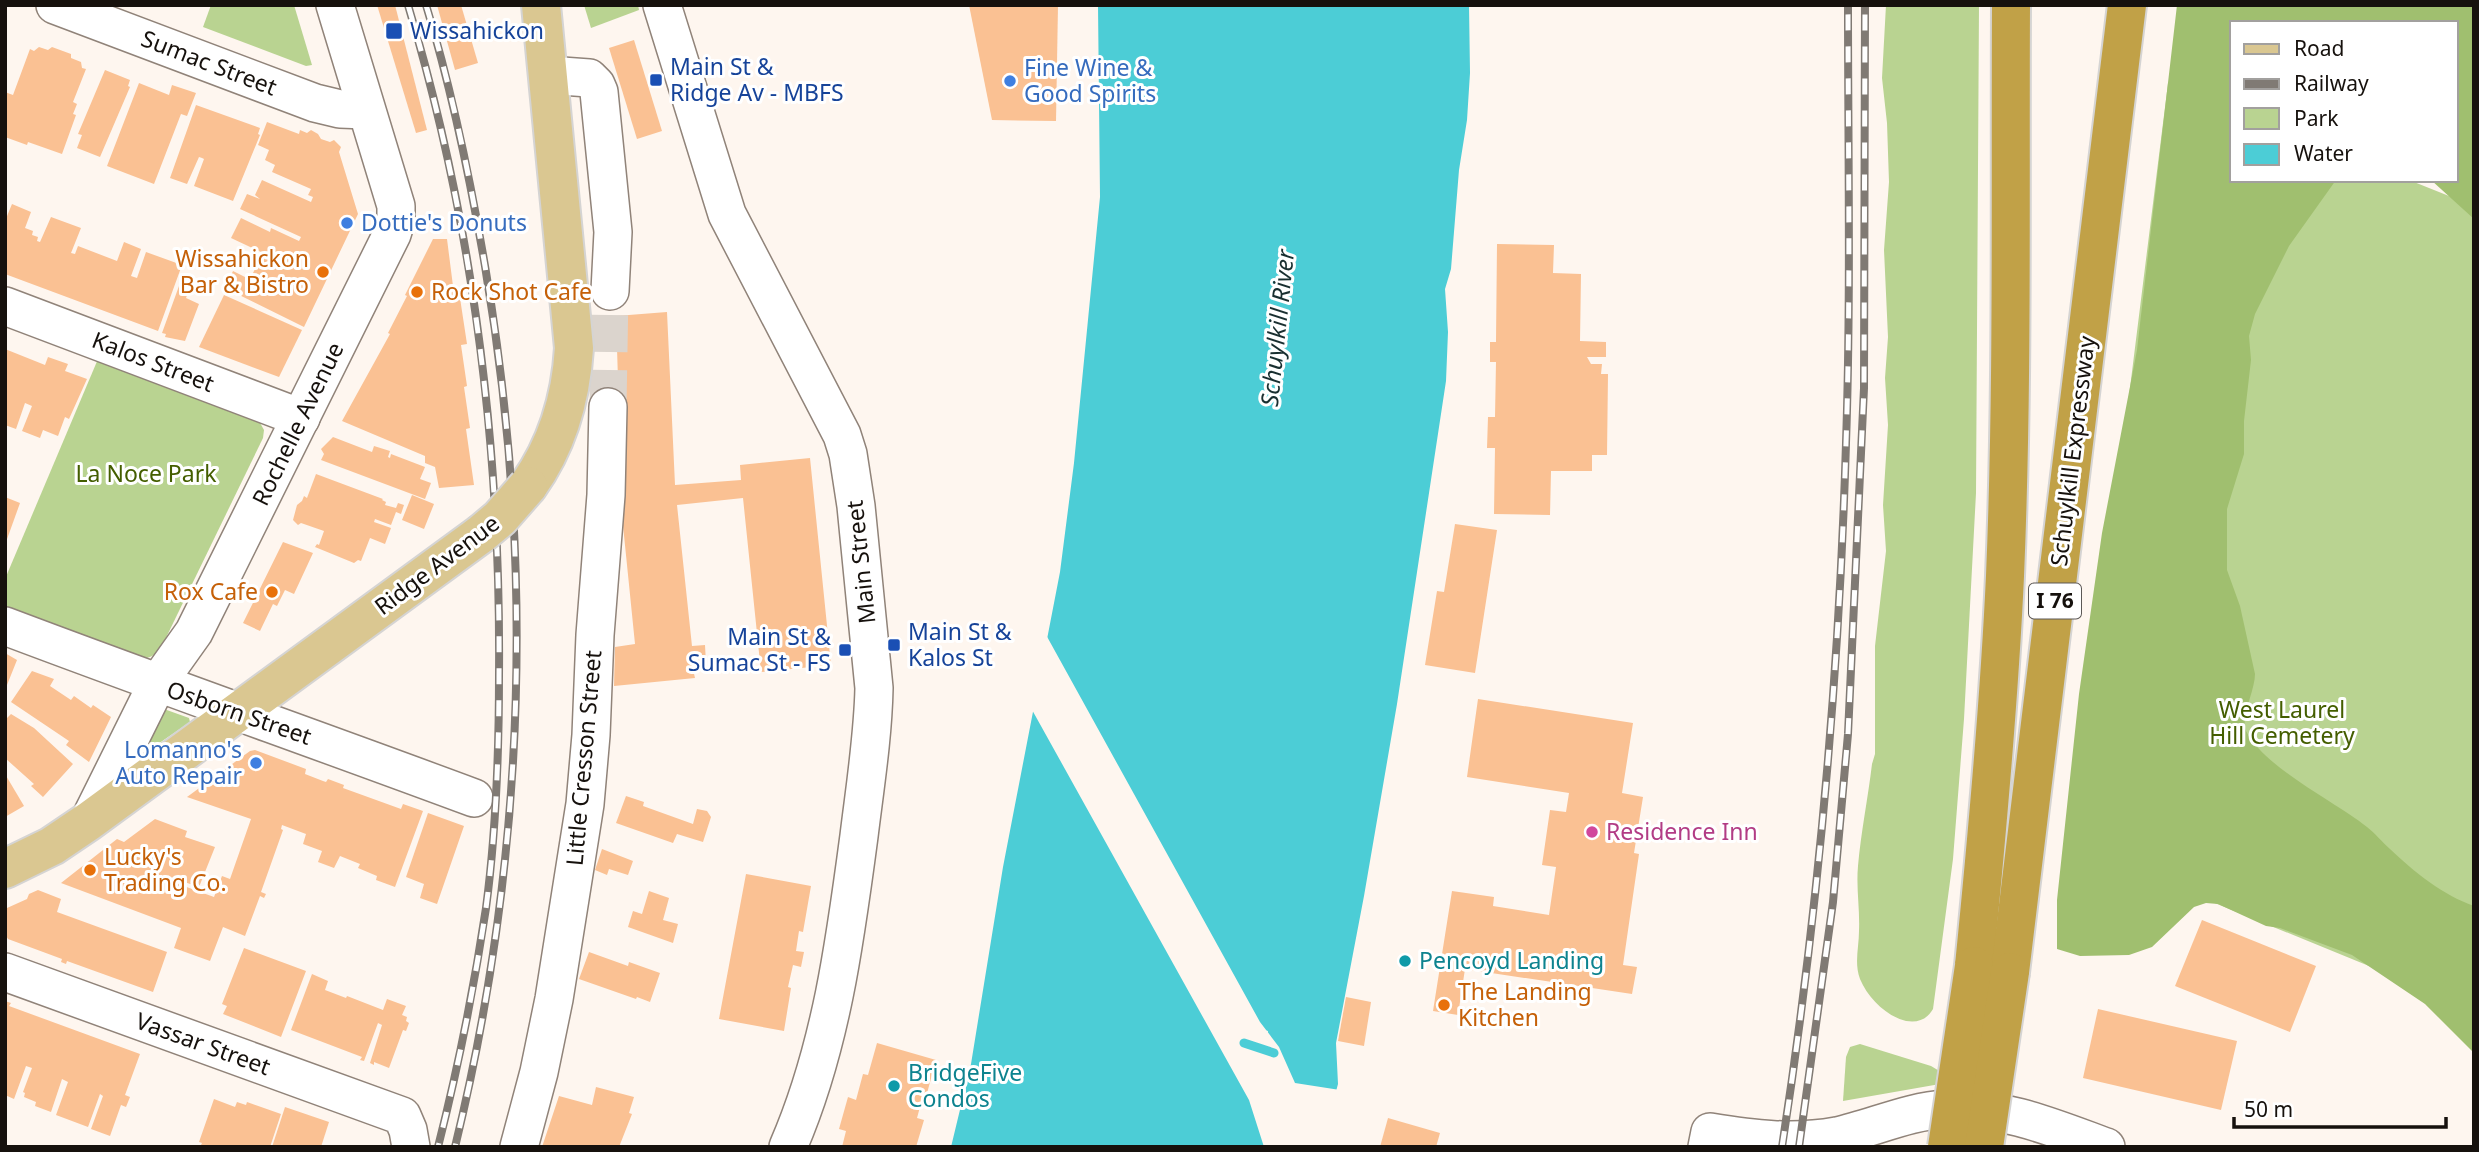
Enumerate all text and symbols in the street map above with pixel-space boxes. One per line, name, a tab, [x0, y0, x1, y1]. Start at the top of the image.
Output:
place label: Wissahickon	[410, 14, 544, 46]
marker: Wissahickon	[384, 21, 404, 41]
legend	[2230, 21, 2458, 182]
street label: Sumac Street	[137, 22, 282, 103]
text: Road	[2294, 34, 2344, 62]
place label: Main St & Ridge Av - MBFS	[670, 50, 844, 108]
place label: Fine Wine & Good Spirits	[1024, 51, 1156, 109]
text: Railway	[2294, 69, 2369, 97]
marker: Main St & Ridge Av - MBFS	[648, 72, 664, 88]
marker: Fine Wine & Good Spirits	[1002, 73, 1018, 89]
text: Park	[2294, 104, 2339, 132]
text: Water	[2294, 139, 2353, 167]
place label: Dottie's Donuts	[361, 206, 527, 238]
marker: Dottie's Donuts	[339, 215, 355, 231]
place label: Wissahickon Bar & Bistro	[175, 242, 309, 300]
water label: Schuylkill River	[1252, 246, 1301, 408]
marker: Wissahickon Bar & Bistro	[315, 264, 331, 280]
place label: Rock Shot Cafe	[431, 275, 592, 307]
marker: Rock Shot Cafe	[409, 284, 425, 300]
street label: Kalos Street	[88, 323, 219, 399]
street label: Schuylkill Expressway	[2042, 334, 2102, 568]
street label: Rochelle Avenue	[244, 337, 351, 511]
park label: La Noce Park	[76, 457, 217, 489]
street label: Main Street	[838, 499, 882, 625]
street label: Ridge Avenue	[368, 507, 505, 622]
place label: Rox Cafe	[164, 575, 258, 607]
marker: Rox Cafe	[264, 584, 280, 600]
road number: I 76	[2029, 584, 2081, 618]
place label: Main St & Kalos St	[908, 615, 1012, 673]
place label: Main St & Sumac St - FS	[688, 620, 831, 678]
marker: Main St & Kalos St	[886, 637, 902, 653]
marker: Main St & Sumac St - FS	[837, 642, 853, 658]
street label: Little Cresson Street	[558, 649, 608, 867]
street label: Osborn Street	[163, 672, 316, 752]
park label: West Laurel Hill Cemetery	[2209, 693, 2355, 751]
place label: Lomanno's Auto Repair	[115, 733, 242, 791]
marker: Lomanno's Auto Repair	[248, 755, 264, 771]
place label: Residence Inn	[1606, 815, 1758, 847]
marker: Residence Inn	[1584, 824, 1600, 840]
place label: Lucky's Trading Co.	[104, 840, 227, 898]
marker: Lucky's Trading Co.	[82, 862, 98, 878]
place label: Pencoyd Landing	[1419, 944, 1604, 976]
marker: Pencoyd Landing	[1397, 953, 1413, 969]
place label: The Landing Kitchen	[1458, 975, 1592, 1033]
marker: The Landing Kitchen	[1436, 997, 1452, 1013]
street label: Vassar Street	[132, 1004, 275, 1082]
place label: BridgeFive Condos	[908, 1056, 1022, 1114]
marker: BridgeFive Condos	[886, 1078, 902, 1094]
scale bar	[2234, 1086, 2446, 1130]
text: 50 m	[2244, 1095, 2293, 1123]

